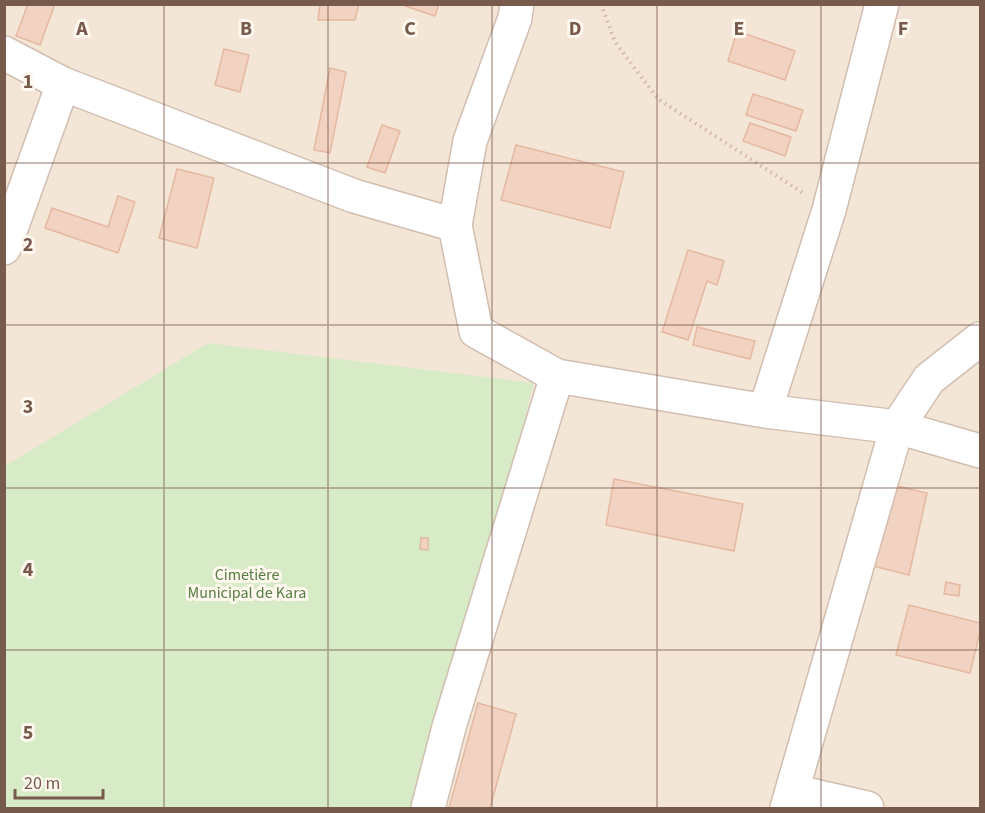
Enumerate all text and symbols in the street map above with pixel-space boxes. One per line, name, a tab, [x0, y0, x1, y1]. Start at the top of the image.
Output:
text: A	[75, 15, 88, 43]
text: B	[240, 15, 252, 43]
text: C	[404, 15, 416, 43]
text: D	[569, 15, 581, 43]
text: E	[734, 15, 744, 43]
text: F	[898, 15, 908, 43]
text: 1	[23, 68, 33, 96]
text: 2	[23, 231, 33, 259]
text: 3	[23, 393, 33, 421]
text: 4	[23, 556, 34, 584]
park label: Cimetière Municipal de Kara	[188, 564, 306, 604]
text: 5	[23, 719, 33, 747]
scale bar	[15, 762, 104, 800]
text: 20 m	[24, 771, 60, 796]

